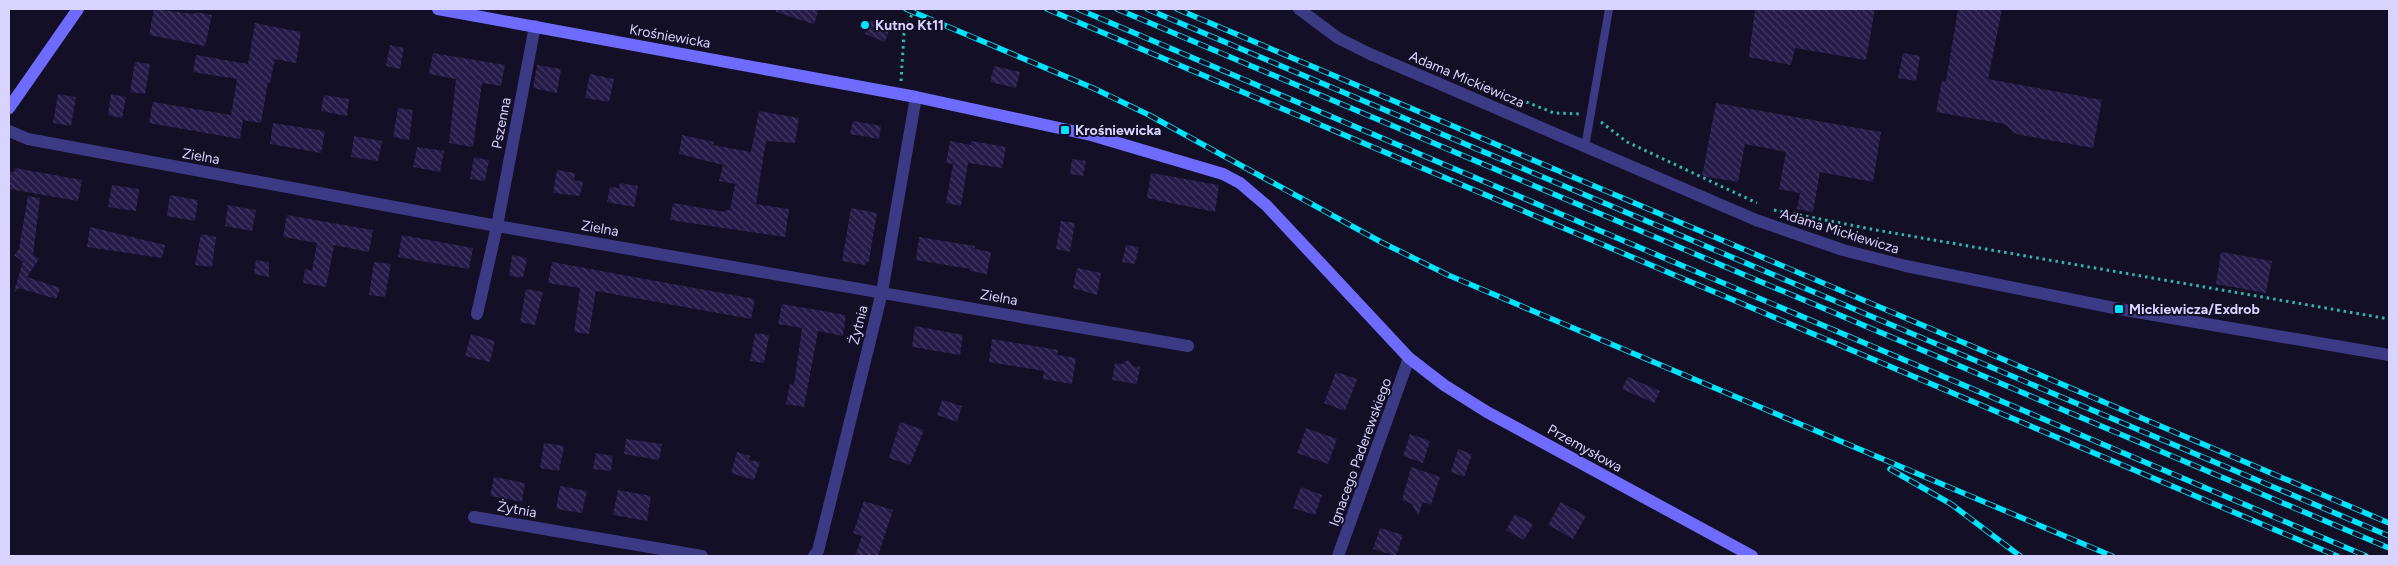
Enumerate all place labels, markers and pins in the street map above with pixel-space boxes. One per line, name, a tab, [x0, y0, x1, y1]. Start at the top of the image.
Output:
place label: Kutno Kt11	[875, 17, 944, 34]
marker: Kutno Kt11	[859, 19, 871, 31]
place label: Krośniewicka	[1075, 122, 1161, 139]
marker: Krośniewicka	[1059, 124, 1071, 136]
place label: Mickiewicza/Exdrob	[2129, 301, 2260, 318]
marker: Mickiewicza/Exdrob	[2113, 303, 2125, 315]

